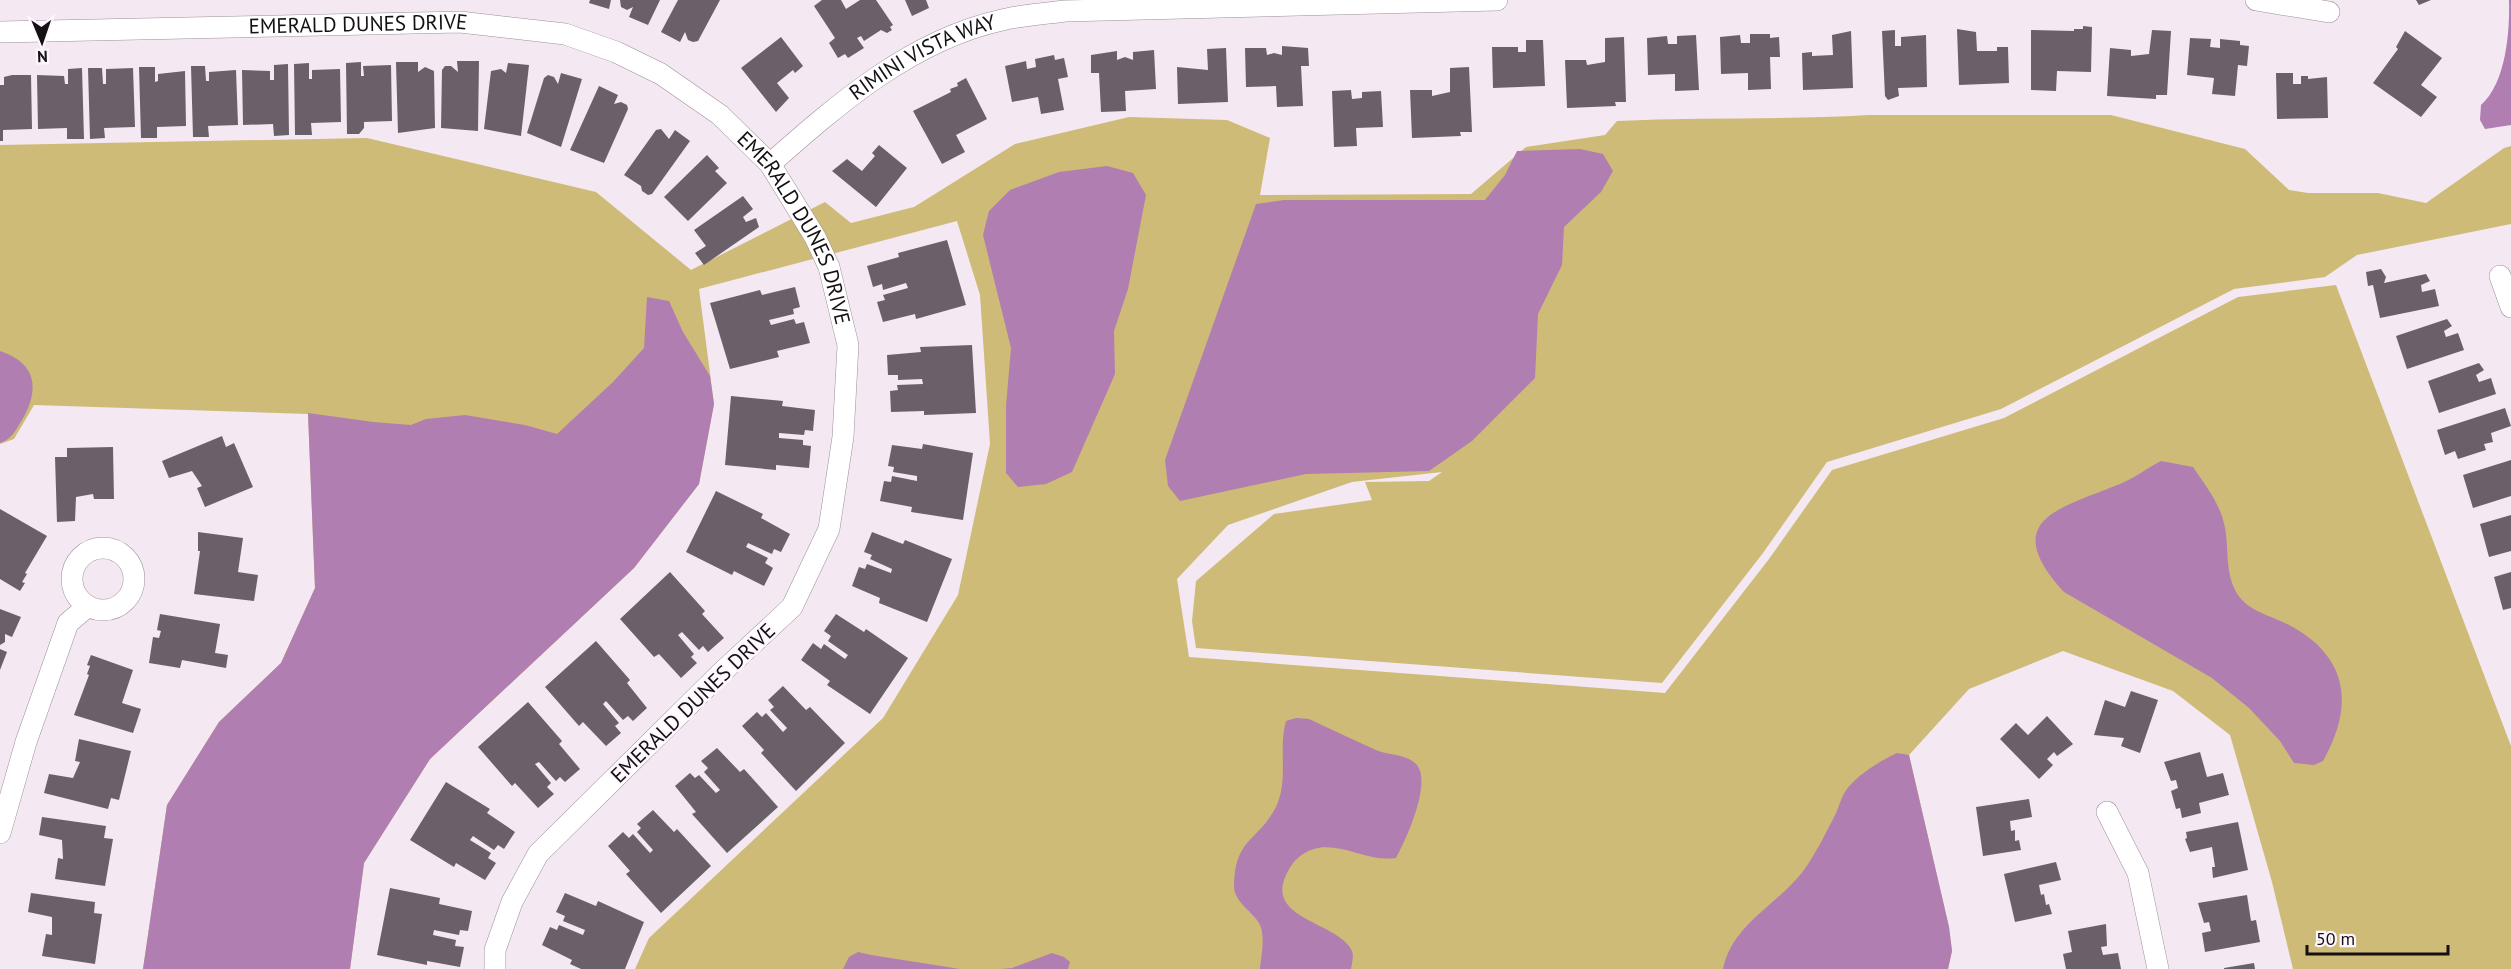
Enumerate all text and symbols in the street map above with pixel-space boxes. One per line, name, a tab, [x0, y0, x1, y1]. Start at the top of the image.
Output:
street label: EMERALD DUNES DRIVE	[248, 8, 469, 40]
street label: RIMINI VISTA WAY	[844, 8, 999, 106]
north arrow	[12, 12, 72, 72]
text: N	[37, 47, 48, 67]
street label: EMERALD DUNES DRIVE	[731, 125, 856, 327]
street label: EMERALD DUNES DRIVE	[605, 617, 781, 788]
scale bar	[2307, 918, 2448, 956]
text: 50 m	[2316, 927, 2355, 950]

